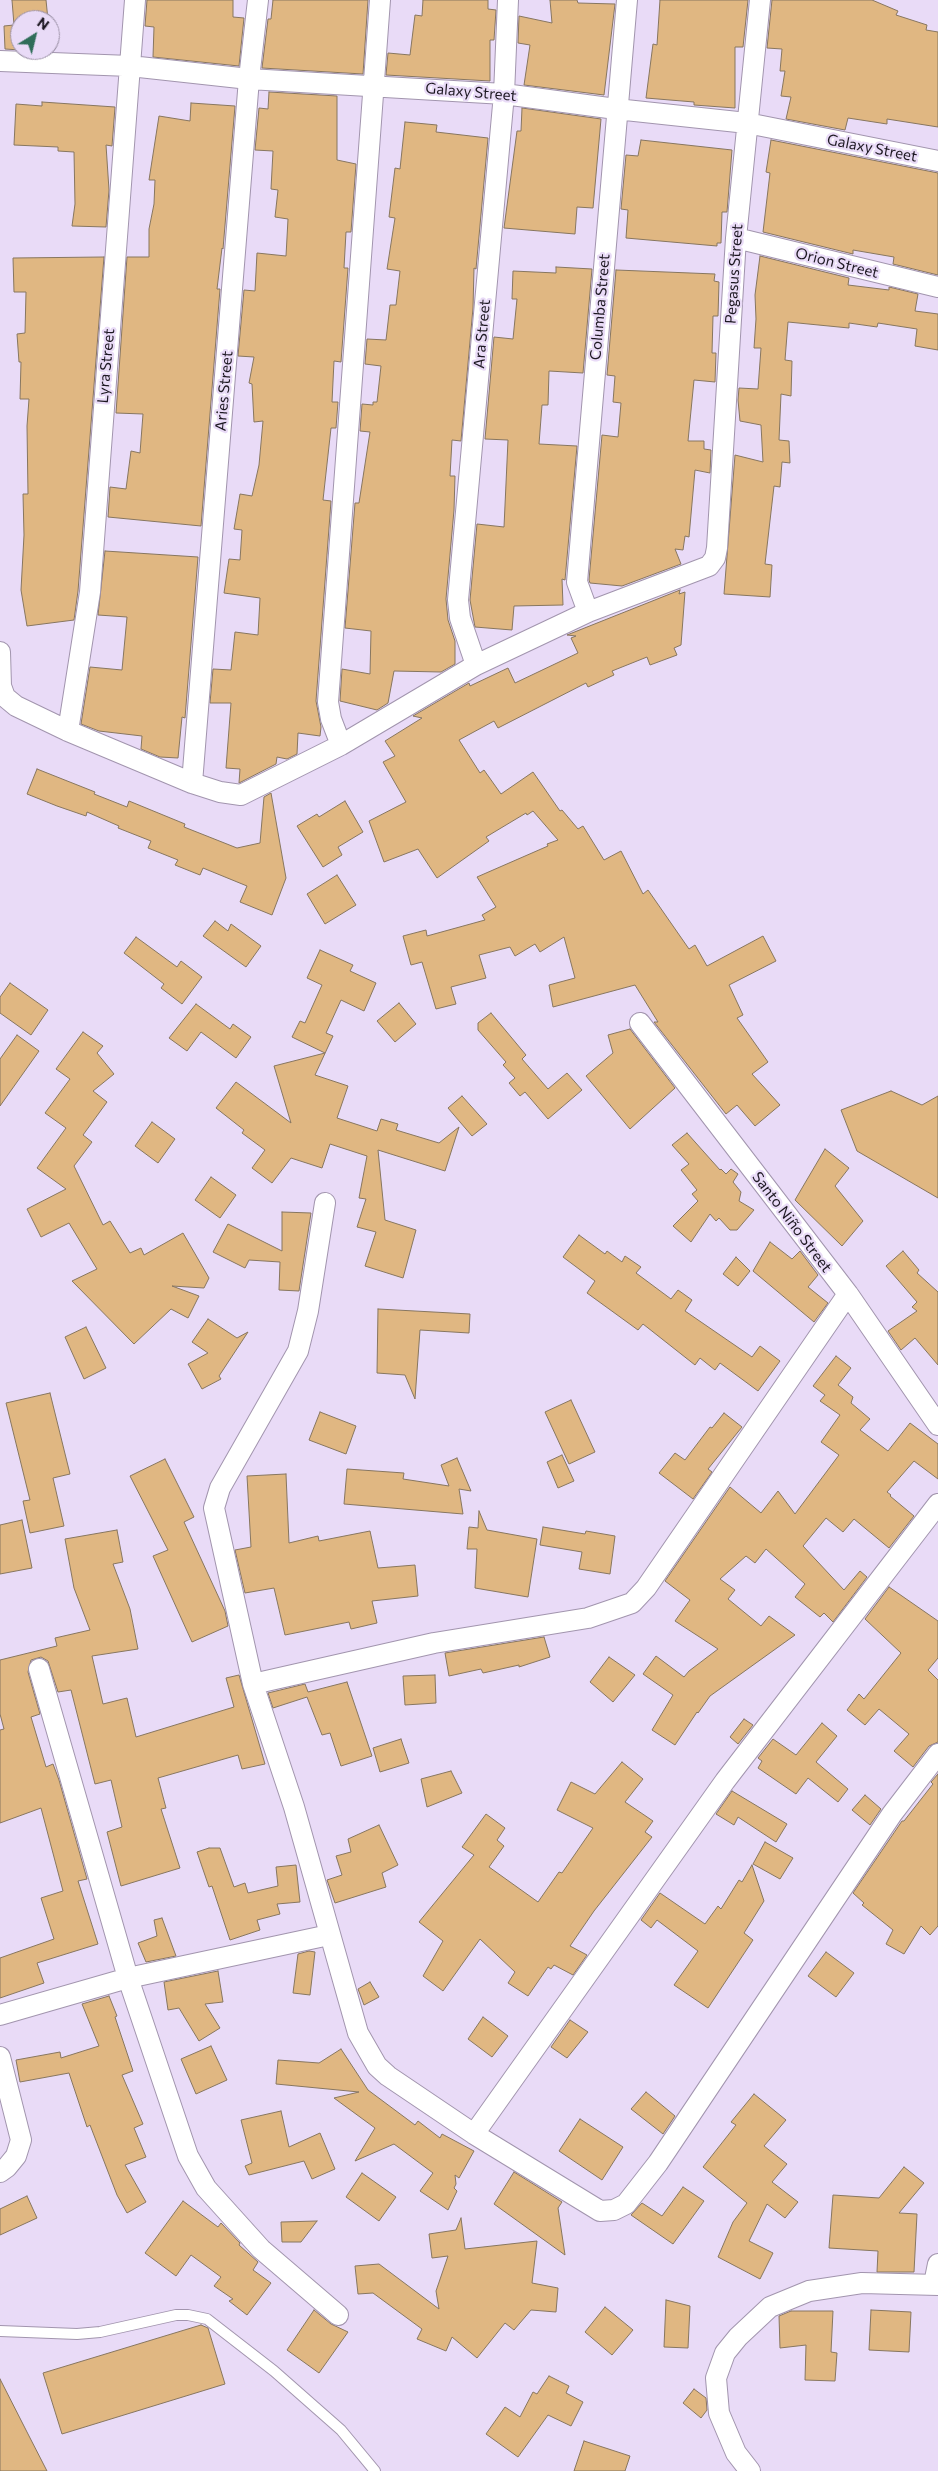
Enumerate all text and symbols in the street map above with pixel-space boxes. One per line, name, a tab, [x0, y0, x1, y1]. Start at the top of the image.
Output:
north arrow	[10, 10, 60, 60]
text: N	[34, 13, 53, 33]
street label: Galaxy Street	[425, 79, 517, 105]
street label: Galaxy Street	[825, 130, 919, 166]
street label: Pegasus Street	[722, 223, 746, 325]
street label: Orion Street	[794, 244, 880, 282]
street label: Columba Street	[586, 253, 614, 361]
street label: Ara Street	[470, 299, 494, 369]
street label: Lyra Street	[94, 328, 118, 404]
street label: Aries Street	[212, 350, 236, 432]
street label: Santo Niño Street	[748, 1168, 836, 1276]

